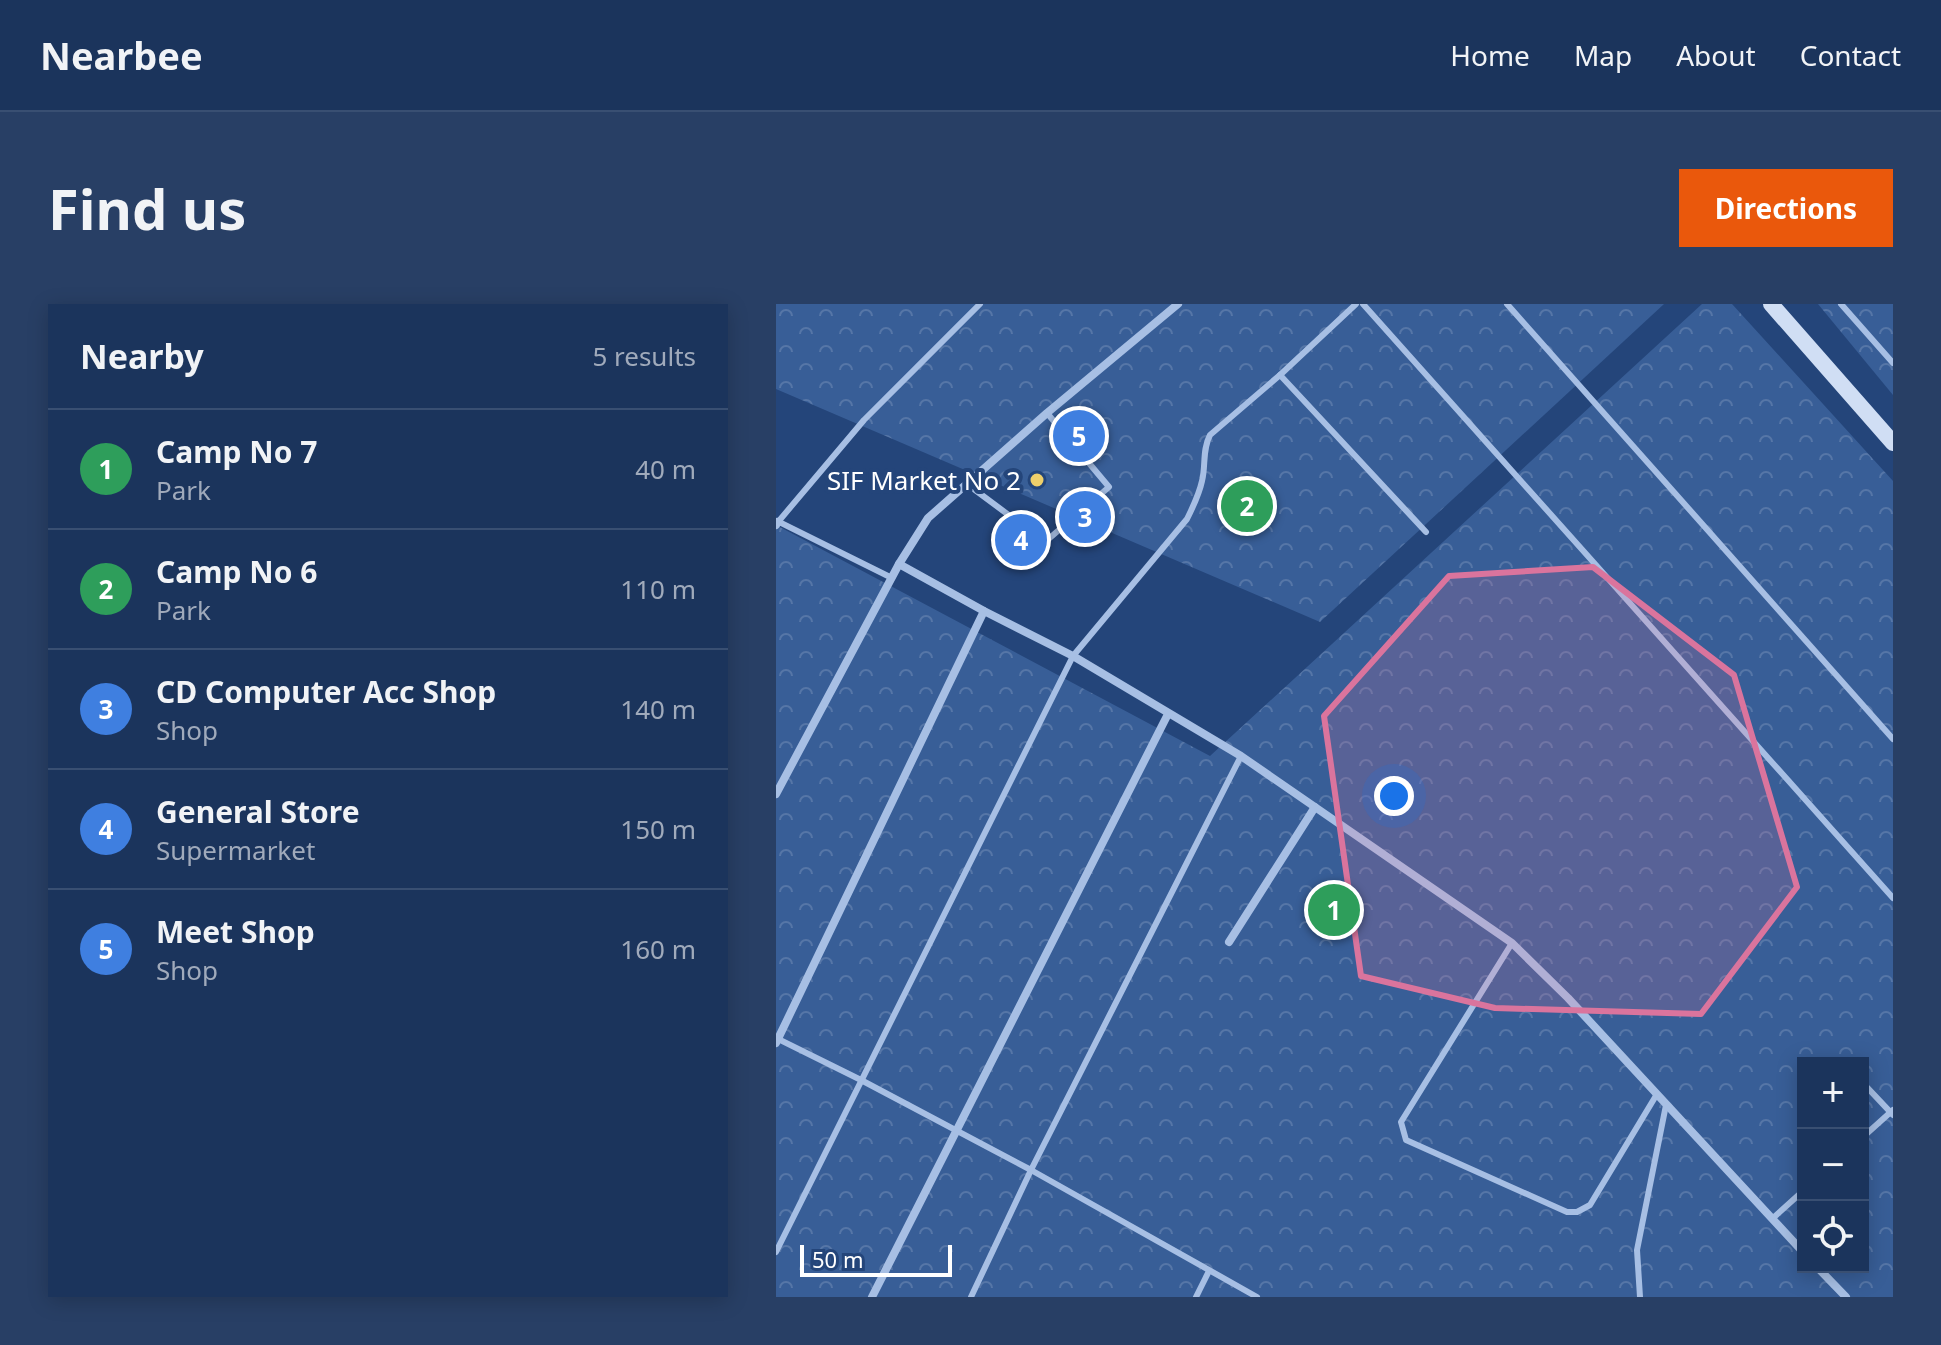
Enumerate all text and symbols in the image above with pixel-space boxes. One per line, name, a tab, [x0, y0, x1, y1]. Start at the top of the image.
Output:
text: Nearbee	[40, 29, 203, 81]
text: Home	[1450, 36, 1530, 74]
text: Map	[1574, 36, 1632, 74]
text: About	[1676, 36, 1756, 74]
text: Contact	[1800, 36, 1901, 74]
button: Directions	[1679, 169, 1893, 247]
text: Find us	[48, 170, 246, 246]
text: Nearby	[80, 333, 204, 379]
text: 5 results	[592, 338, 696, 374]
pin: 5	[1053, 406, 1105, 466]
text: Camp No 7	[156, 431, 317, 472]
text: 1	[99, 451, 113, 487]
text: 40 m	[635, 451, 696, 487]
place label: SIF Market No 2	[827, 462, 1021, 498]
marker: SIF Market No 2	[1028, 471, 1046, 489]
text: Park	[156, 472, 211, 508]
pin: 2	[1221, 476, 1273, 536]
pin: 3	[1059, 487, 1111, 547]
pin: 4	[995, 510, 1047, 570]
text: Camp No 6	[156, 551, 317, 592]
text: 2	[99, 571, 113, 607]
text: 110 m	[620, 571, 696, 607]
text: Park	[156, 592, 211, 628]
text: CD Computer Acc Shop	[156, 671, 496, 712]
text: 3	[99, 691, 113, 727]
text: 140 m	[620, 691, 696, 727]
text: Shop	[156, 712, 218, 748]
your location	[1374, 776, 1414, 816]
text: General Store	[156, 791, 360, 832]
text: 4	[99, 811, 113, 847]
text: 150 m	[620, 811, 696, 847]
text: Supermarket	[156, 832, 315, 868]
pin: 1	[1308, 880, 1360, 940]
text: Meet Shop	[156, 911, 315, 952]
text: 5	[99, 931, 113, 967]
text: 160 m	[620, 931, 696, 967]
text: Shop	[156, 952, 218, 988]
map controls	[1797, 1057, 1869, 1273]
button: +	[1797, 1057, 1869, 1129]
button: −	[1797, 1129, 1869, 1201]
button: locate	[1797, 1201, 1869, 1273]
scale bar	[800, 1241, 952, 1277]
text: 50 m	[812, 1244, 863, 1274]

